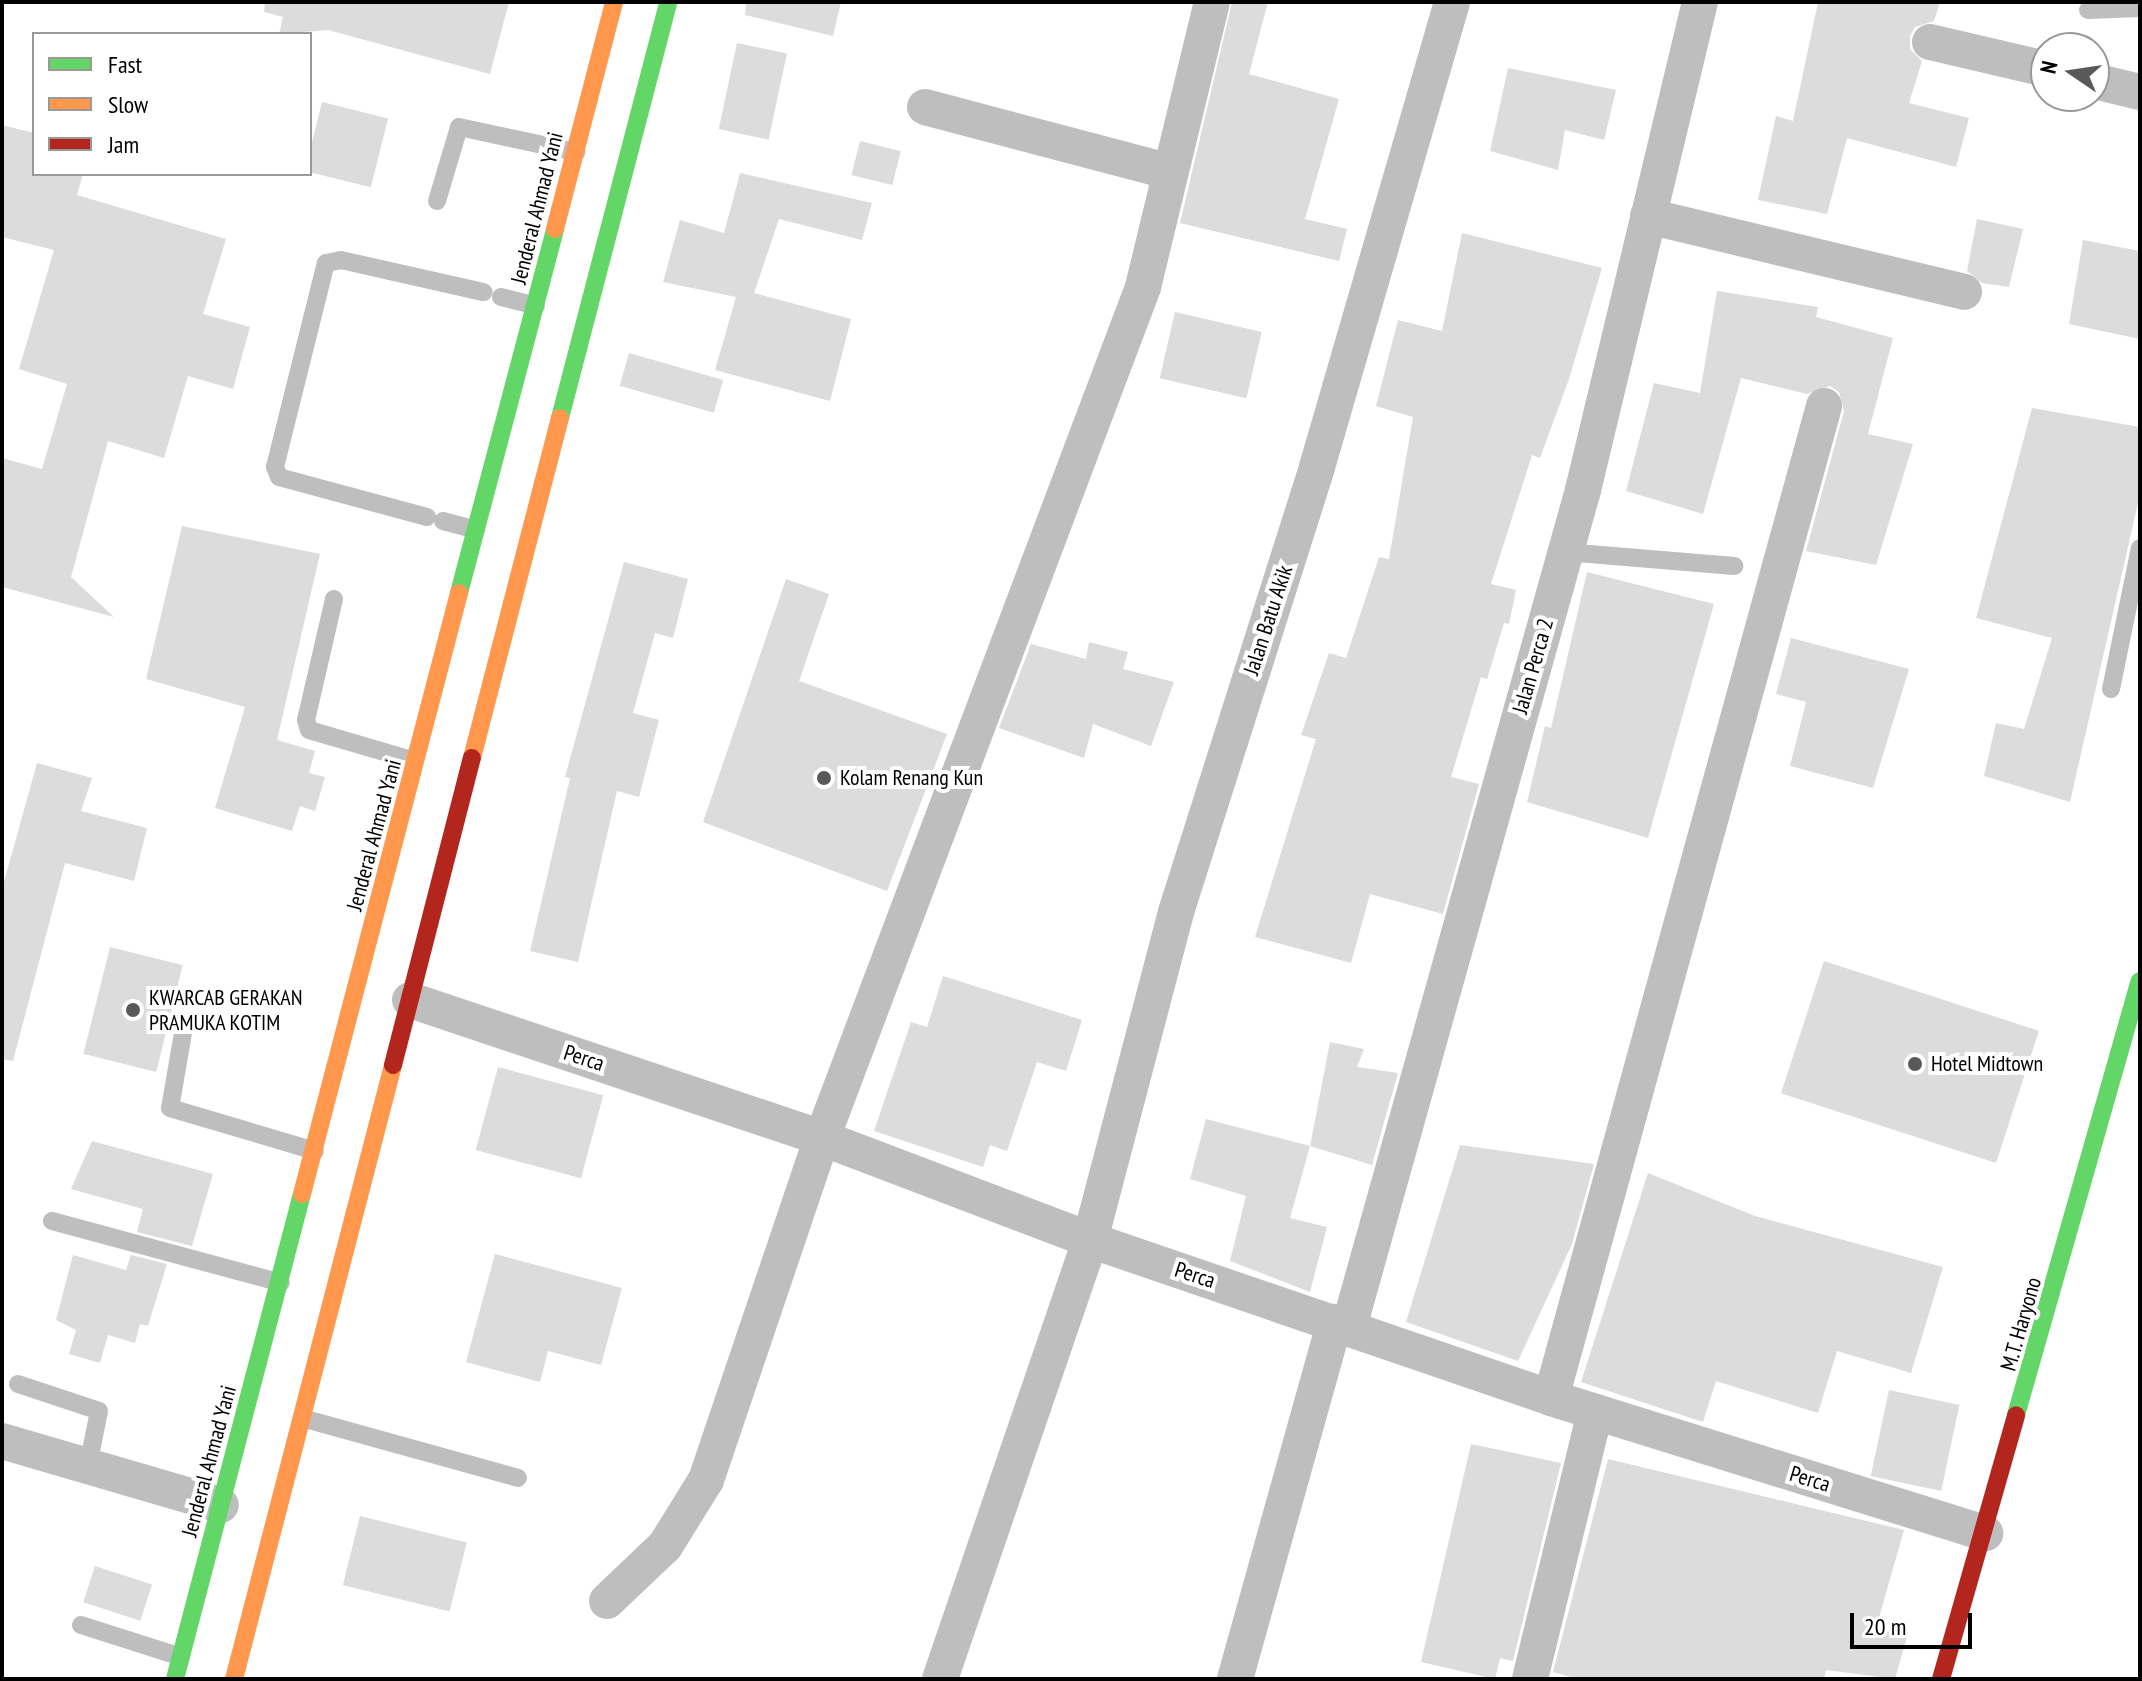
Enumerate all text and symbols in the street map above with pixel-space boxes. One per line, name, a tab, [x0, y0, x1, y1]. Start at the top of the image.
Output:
legend	[32, 32, 312, 176]
north arrow	[2030, 32, 2110, 112]
text: Fast	[108, 49, 142, 80]
text: N	[2034, 58, 2064, 76]
text: Slow	[108, 89, 148, 120]
text: Jam	[108, 129, 139, 160]
street label: Jenderal Ahmad Yani	[505, 129, 569, 287]
street label: Jalan Batu Akik	[1238, 562, 1298, 678]
street label: Jalan Perca 2	[1507, 615, 1559, 717]
street label: Jenderal Ahmad Yani	[341, 756, 407, 914]
place label: Kolam Renang Kun	[840, 765, 983, 791]
marker: Kolam Renang Kun	[815, 769, 833, 787]
place label: KWARCAB GERAKAN PRAMUKA KOTIM	[149, 984, 302, 1036]
marker: KWARCAB GERAKAN PRAMUKA KOTIM	[124, 1001, 142, 1019]
street label: Perca	[560, 1039, 608, 1077]
place label: Hotel Midtown	[1931, 1051, 2043, 1077]
marker: Hotel Midtown	[1906, 1055, 1924, 1073]
street label: Perca	[1171, 1256, 1219, 1294]
street label: M.T. Haryono	[1995, 1273, 2047, 1375]
street label: Jenderal Ahmad Yani	[176, 1382, 242, 1540]
street label: Perca	[1787, 1460, 1833, 1498]
scale bar	[1854, 1597, 1976, 1647]
text: 20 m	[1864, 1611, 1906, 1642]

